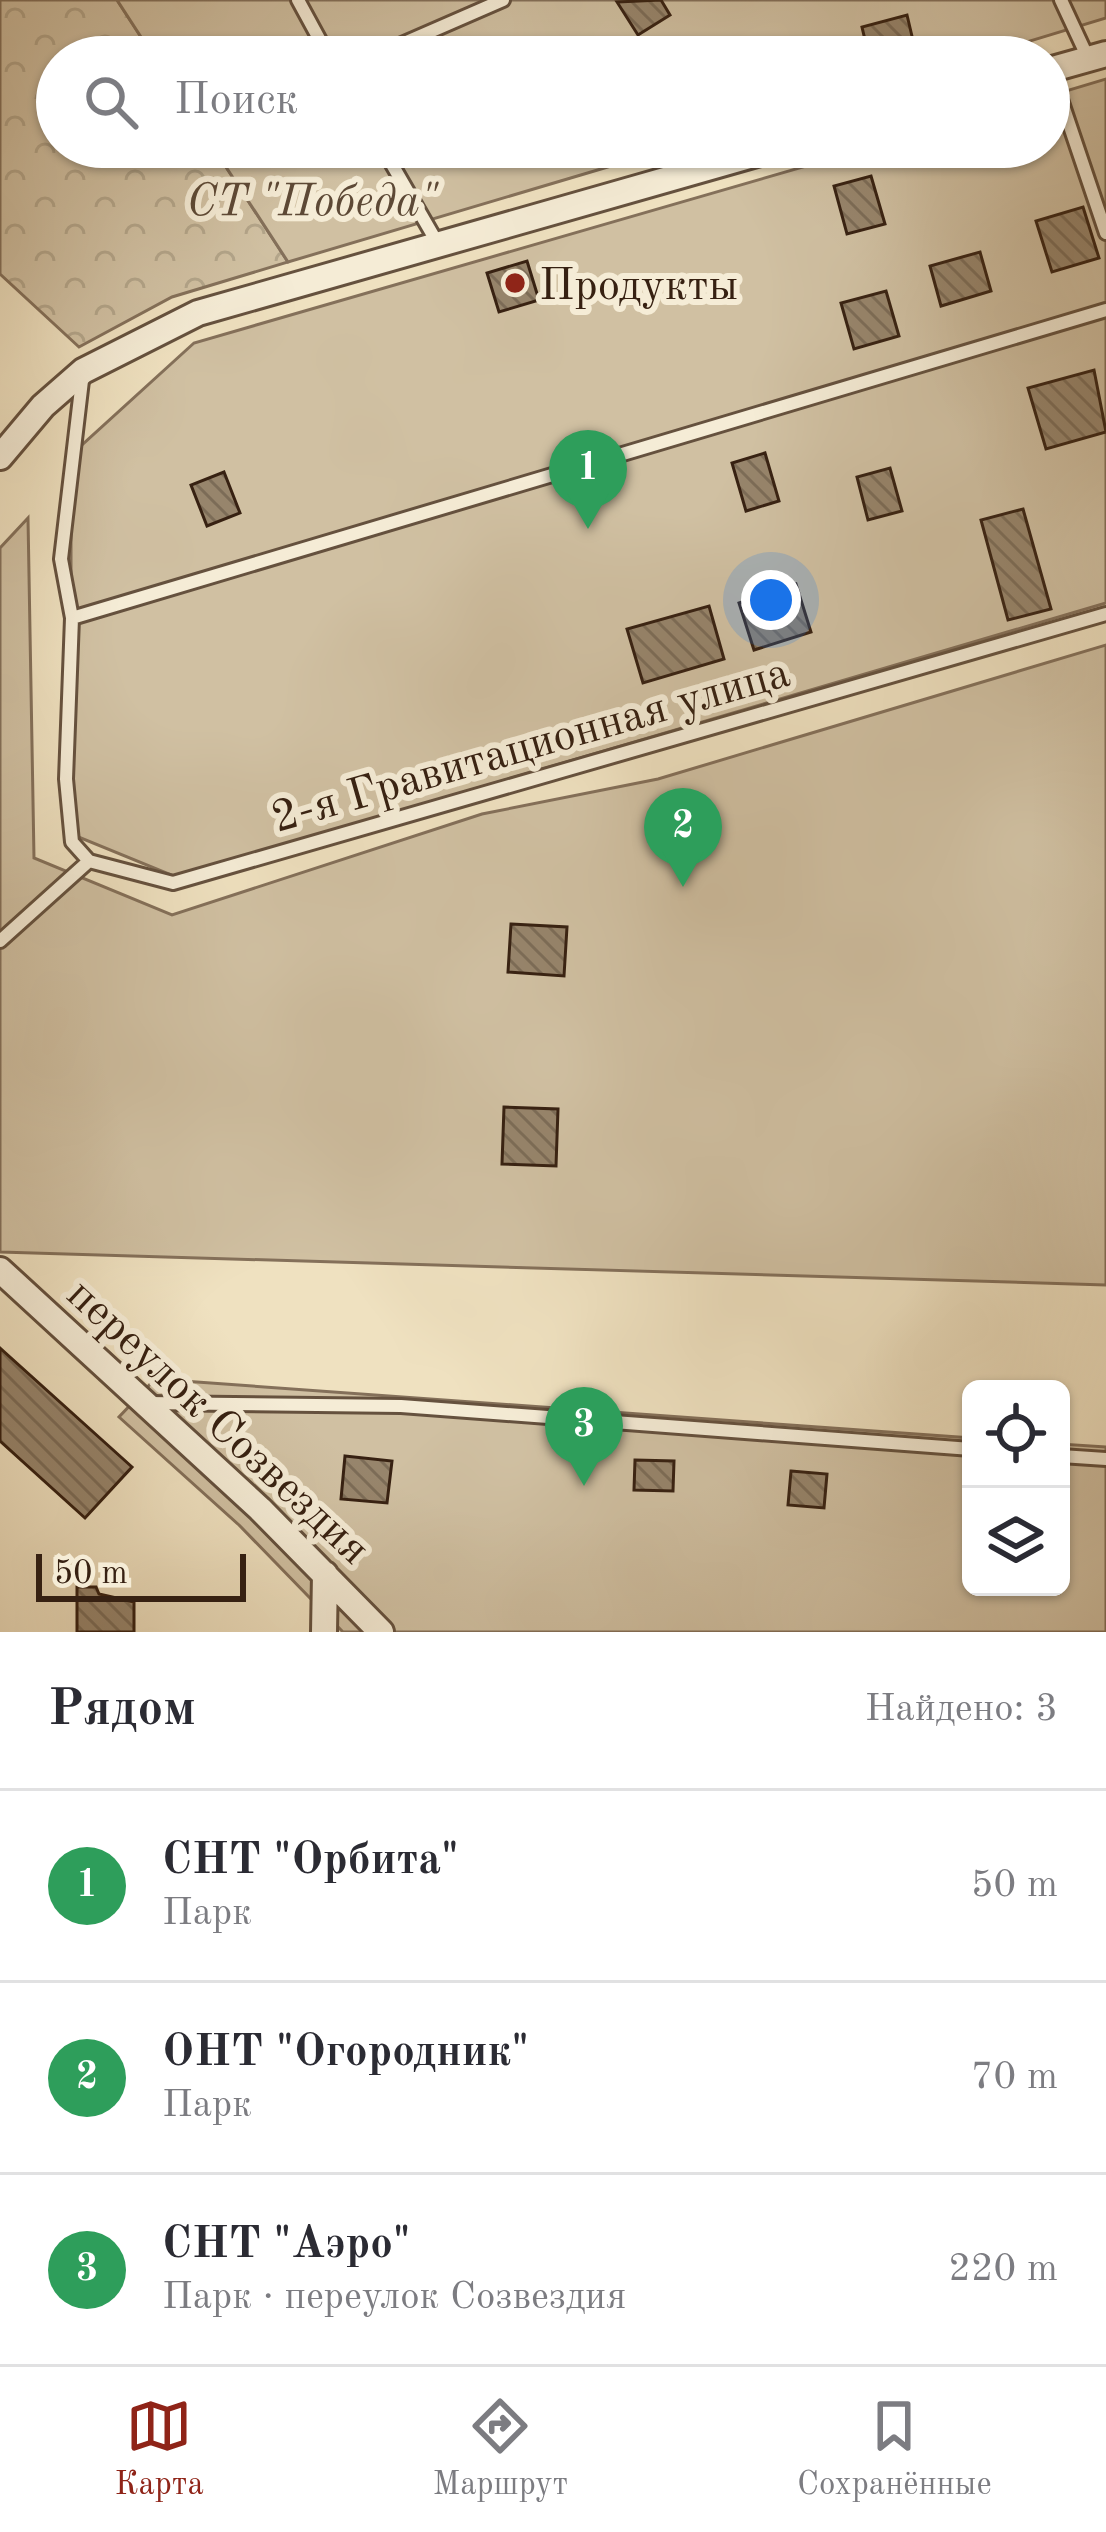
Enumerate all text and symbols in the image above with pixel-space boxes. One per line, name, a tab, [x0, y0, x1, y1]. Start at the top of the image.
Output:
search box	[36, 36, 1070, 168]
icon: search	[78, 69, 144, 135]
text: Поиск	[174, 79, 298, 124]
park label: СТ "Победа"	[186, 181, 439, 226]
place label: Продукты	[539, 265, 738, 310]
marker: Продукты	[502, 270, 528, 296]
pin: 1	[549, 430, 627, 529]
your location	[741, 570, 801, 630]
street label: 2-я Гравитационная улица	[265, 643, 795, 843]
pin: 2	[644, 788, 722, 887]
street label: переулок Созвездия	[57, 1272, 376, 1574]
map controls	[962, 1380, 1070, 1596]
button: locate	[962, 1380, 1070, 1488]
pin: 3	[545, 1387, 623, 1486]
button: layers	[962, 1488, 1070, 1596]
scale bar	[36, 1548, 246, 1601]
text: 50 m	[54, 1558, 128, 1591]
text: Рядом	[48, 1685, 196, 1736]
text: Найдено: 3	[865, 1690, 1058, 1729]
text: СНТ "Орбита"	[162, 1839, 459, 1884]
text: 1	[76, 1866, 98, 1905]
text: 50 m	[971, 1866, 1058, 1905]
text: Парк	[162, 1894, 252, 1933]
text: ОНТ "Огородник"	[162, 2031, 529, 2076]
text: 2	[76, 2058, 98, 2097]
text: 70 m	[971, 2058, 1058, 2097]
text: Парк	[162, 2086, 252, 2125]
text: СНТ "Аэро"	[162, 2223, 411, 2268]
text: 3	[76, 2250, 98, 2289]
text: 220 m	[948, 2250, 1058, 2289]
text: Парк · переулок Созвездия	[162, 2278, 626, 2317]
tab: Карта	[114, 2393, 204, 2506]
tab: Маршрут	[433, 2393, 568, 2506]
tab: Сохранённые	[797, 2393, 992, 2506]

